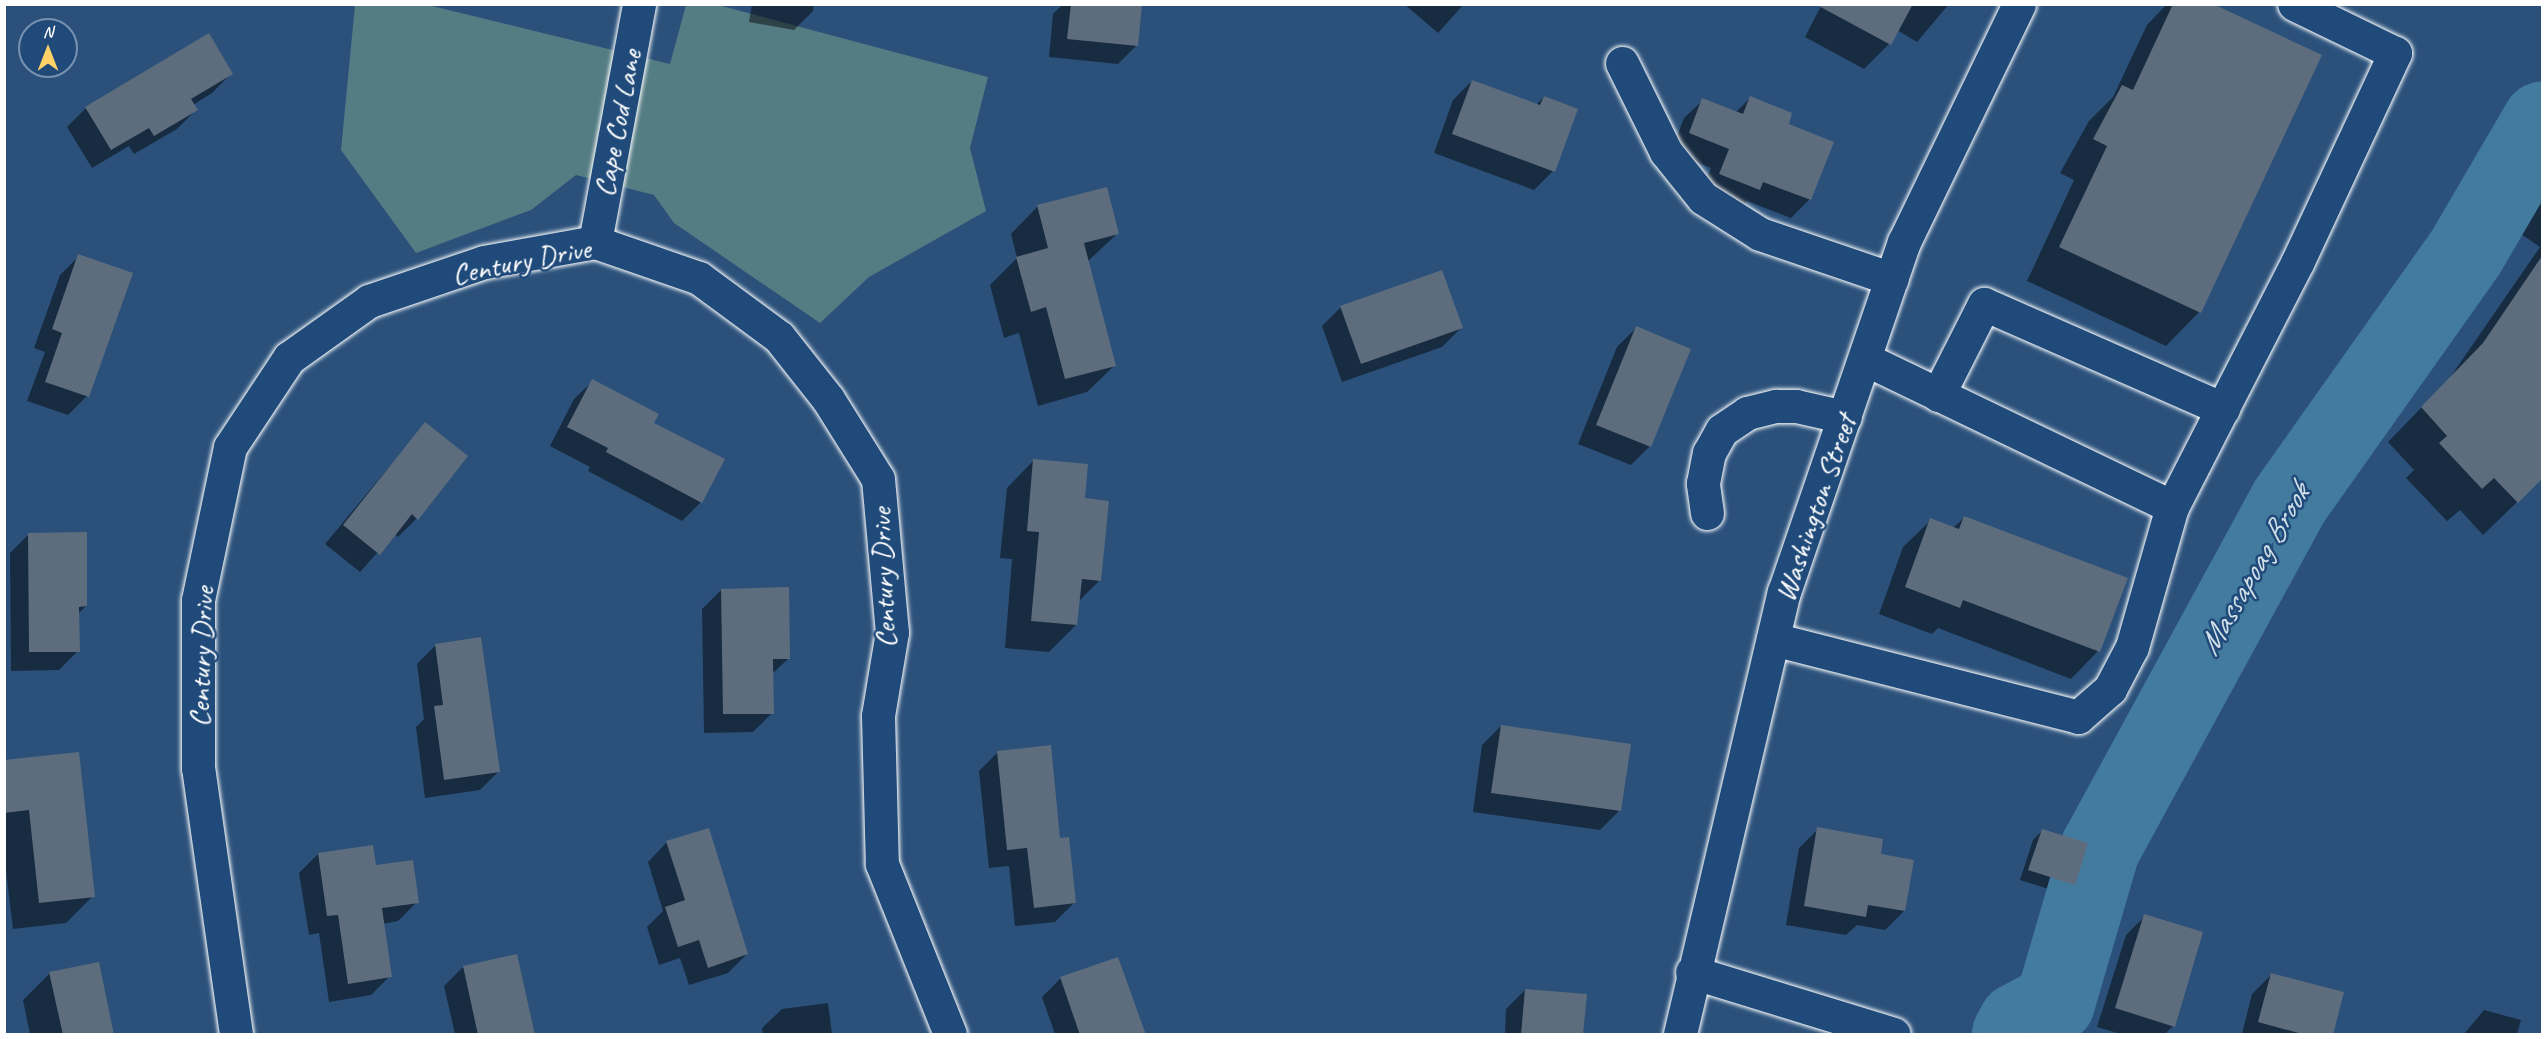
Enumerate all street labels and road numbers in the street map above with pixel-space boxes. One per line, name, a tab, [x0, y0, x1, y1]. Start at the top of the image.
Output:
street label: Cape Cod Lane	[585, 47, 649, 199]
street label: Century Drive	[449, 230, 593, 292]
street label: Washington Street	[1766, 410, 1864, 606]
street label: Century Drive	[863, 507, 903, 649]
street label: Century Drive	[181, 586, 221, 728]

